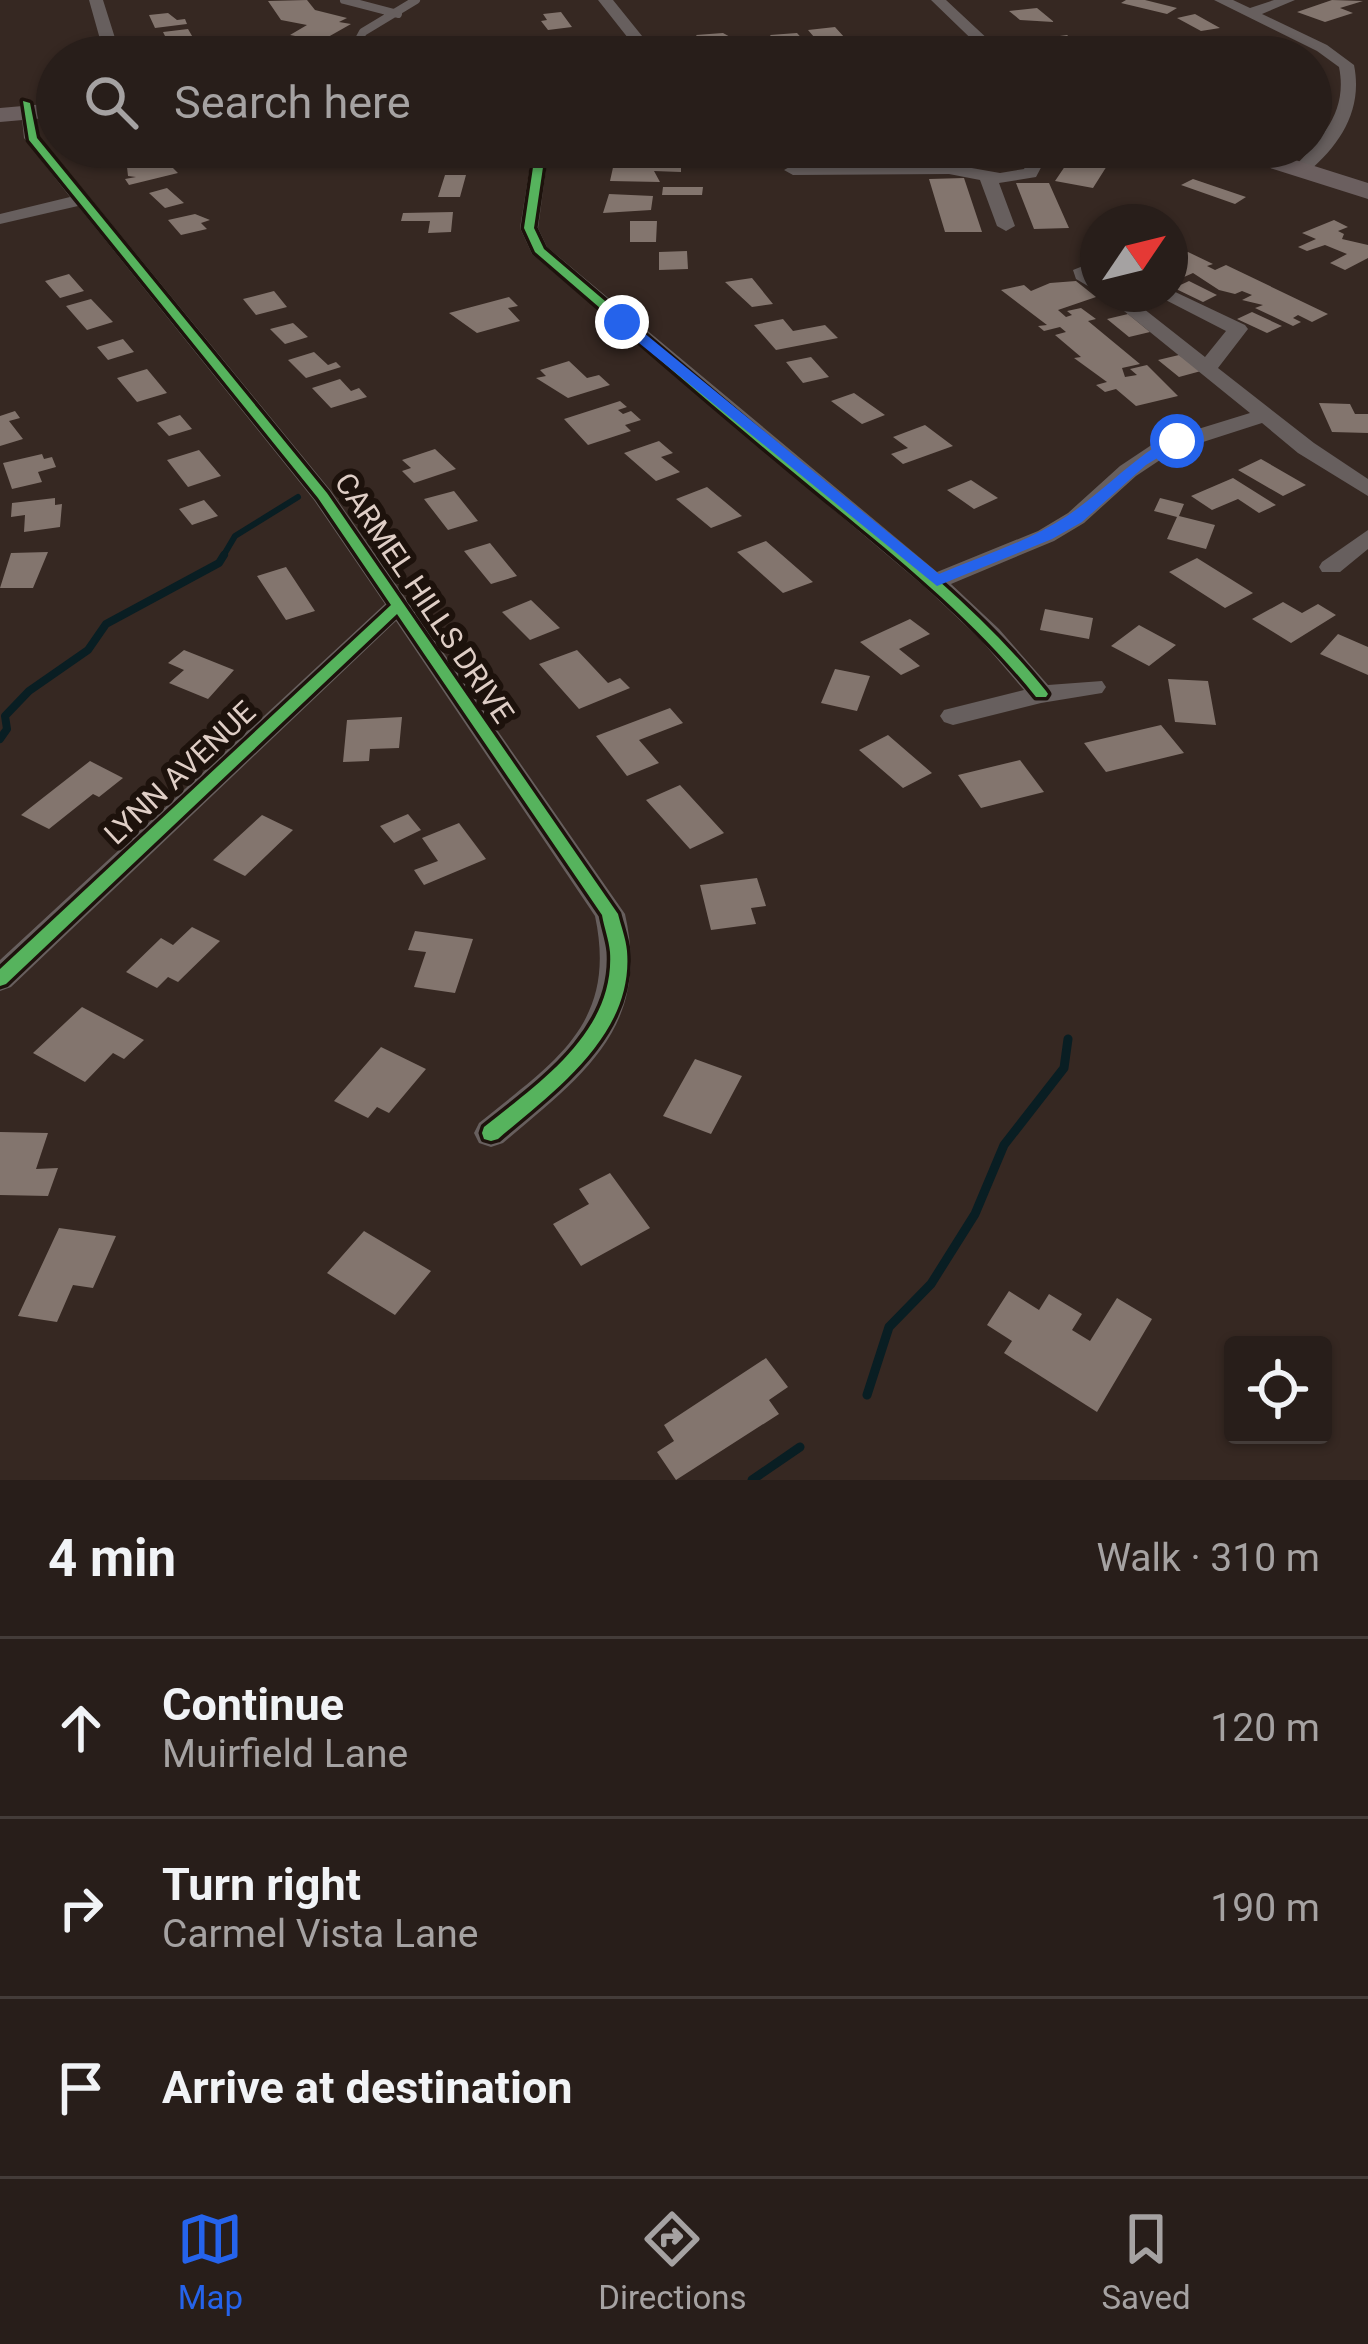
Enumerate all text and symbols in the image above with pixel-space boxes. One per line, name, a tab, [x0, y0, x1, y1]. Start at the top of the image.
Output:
search box	[36, 36, 1332, 168]
icon: search	[78, 69, 144, 135]
text: Search here	[174, 76, 411, 129]
north arrow	[1080, 204, 1188, 312]
route end	[595, 295, 649, 349]
route start	[1150, 414, 1204, 468]
street label: CARMEL HILLS DRIVE	[328, 466, 521, 729]
street label: LYNN AVENUE	[97, 694, 262, 851]
map controls	[1224, 1336, 1332, 1444]
button: locate	[1224, 1336, 1332, 1444]
text: 4 min	[48, 1529, 176, 1588]
text: Walk · 310 m	[1096, 1535, 1320, 1581]
text: Continue	[162, 1678, 344, 1731]
icon: ahead	[48, 1695, 114, 1761]
text: 120 m	[1210, 1705, 1320, 1751]
text: Muirfield Lane	[162, 1731, 408, 1777]
text: Turn right	[162, 1858, 361, 1911]
icon: right	[48, 1875, 114, 1941]
text: 190 m	[1210, 1885, 1320, 1931]
text: Carmel Vista Lane	[162, 1911, 478, 1957]
icon: arrive	[48, 2055, 114, 2121]
text: Arrive at destination	[162, 2061, 573, 2114]
tab: Map	[177, 2206, 243, 2317]
tab: Directions	[598, 2206, 747, 2317]
tab: Saved	[1101, 2206, 1191, 2317]

